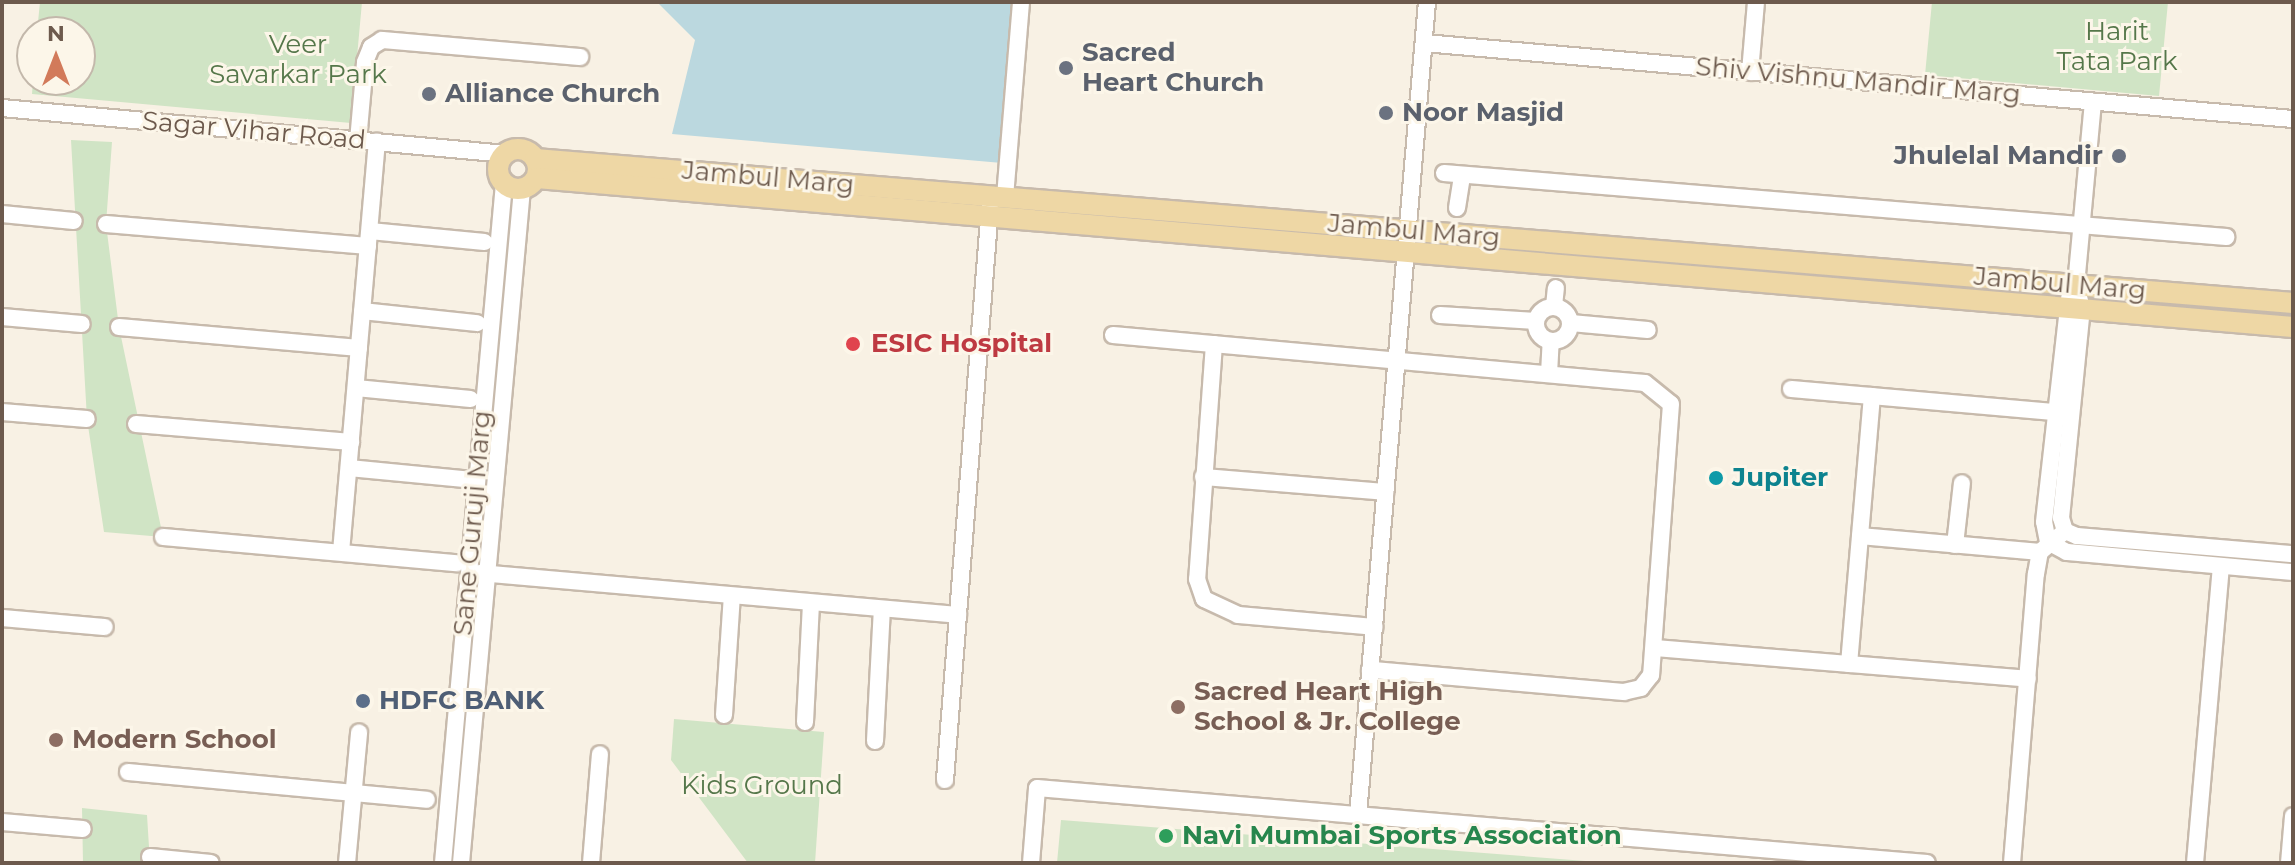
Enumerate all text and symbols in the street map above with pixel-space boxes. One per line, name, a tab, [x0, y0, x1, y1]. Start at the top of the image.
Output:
north arrow	[16, 16, 96, 96]
park label: Harit Tata Park	[2056, 16, 2178, 78]
text: N	[47, 20, 65, 47]
park label: Veer Savarkar Park	[209, 29, 387, 90]
place label: Sacred Heart Church	[1082, 37, 1264, 98]
street label: Shiv Vishnu Mandir Marg	[1694, 51, 2022, 111]
marker: Sacred Heart Church	[1057, 59, 1075, 77]
place label: Alliance Church	[445, 78, 660, 110]
marker: Alliance Church	[420, 85, 438, 103]
place label: Noor Masjid	[1402, 97, 1564, 129]
marker: Noor Masjid	[1377, 104, 1395, 122]
street label: Sagar Vihar Road	[141, 106, 367, 156]
place label: Jhulelal Mandir	[1894, 140, 2103, 172]
marker: Jhulelal Mandir	[2110, 147, 2128, 165]
street label: Jambul Marg	[681, 155, 855, 201]
street label: Jambul Marg	[1327, 208, 1501, 254]
street label: Jambul Marg	[1973, 261, 2147, 307]
place label: ESIC Hospital	[871, 328, 1052, 360]
marker: ESIC Hospital	[842, 333, 864, 355]
street label: Sane Guruji Marg	[448, 409, 498, 637]
place label: Jupiter	[1732, 462, 1828, 494]
marker: Jupiter	[1707, 469, 1725, 487]
place label: Sacred Heart High School & Jr. College	[1194, 676, 1461, 738]
place label: HDFC BANK	[379, 685, 544, 717]
marker: HDFC BANK	[354, 692, 372, 710]
marker: Sacred Heart High School & Jr. College	[1169, 698, 1187, 716]
place label: Modern School	[72, 724, 277, 756]
marker: Modern School	[47, 731, 65, 749]
park label: Kids Ground	[681, 770, 843, 802]
place label: Navi Mumbai Sports Association	[1182, 820, 1622, 852]
marker: Navi Mumbai Sports Association	[1157, 827, 1175, 845]

